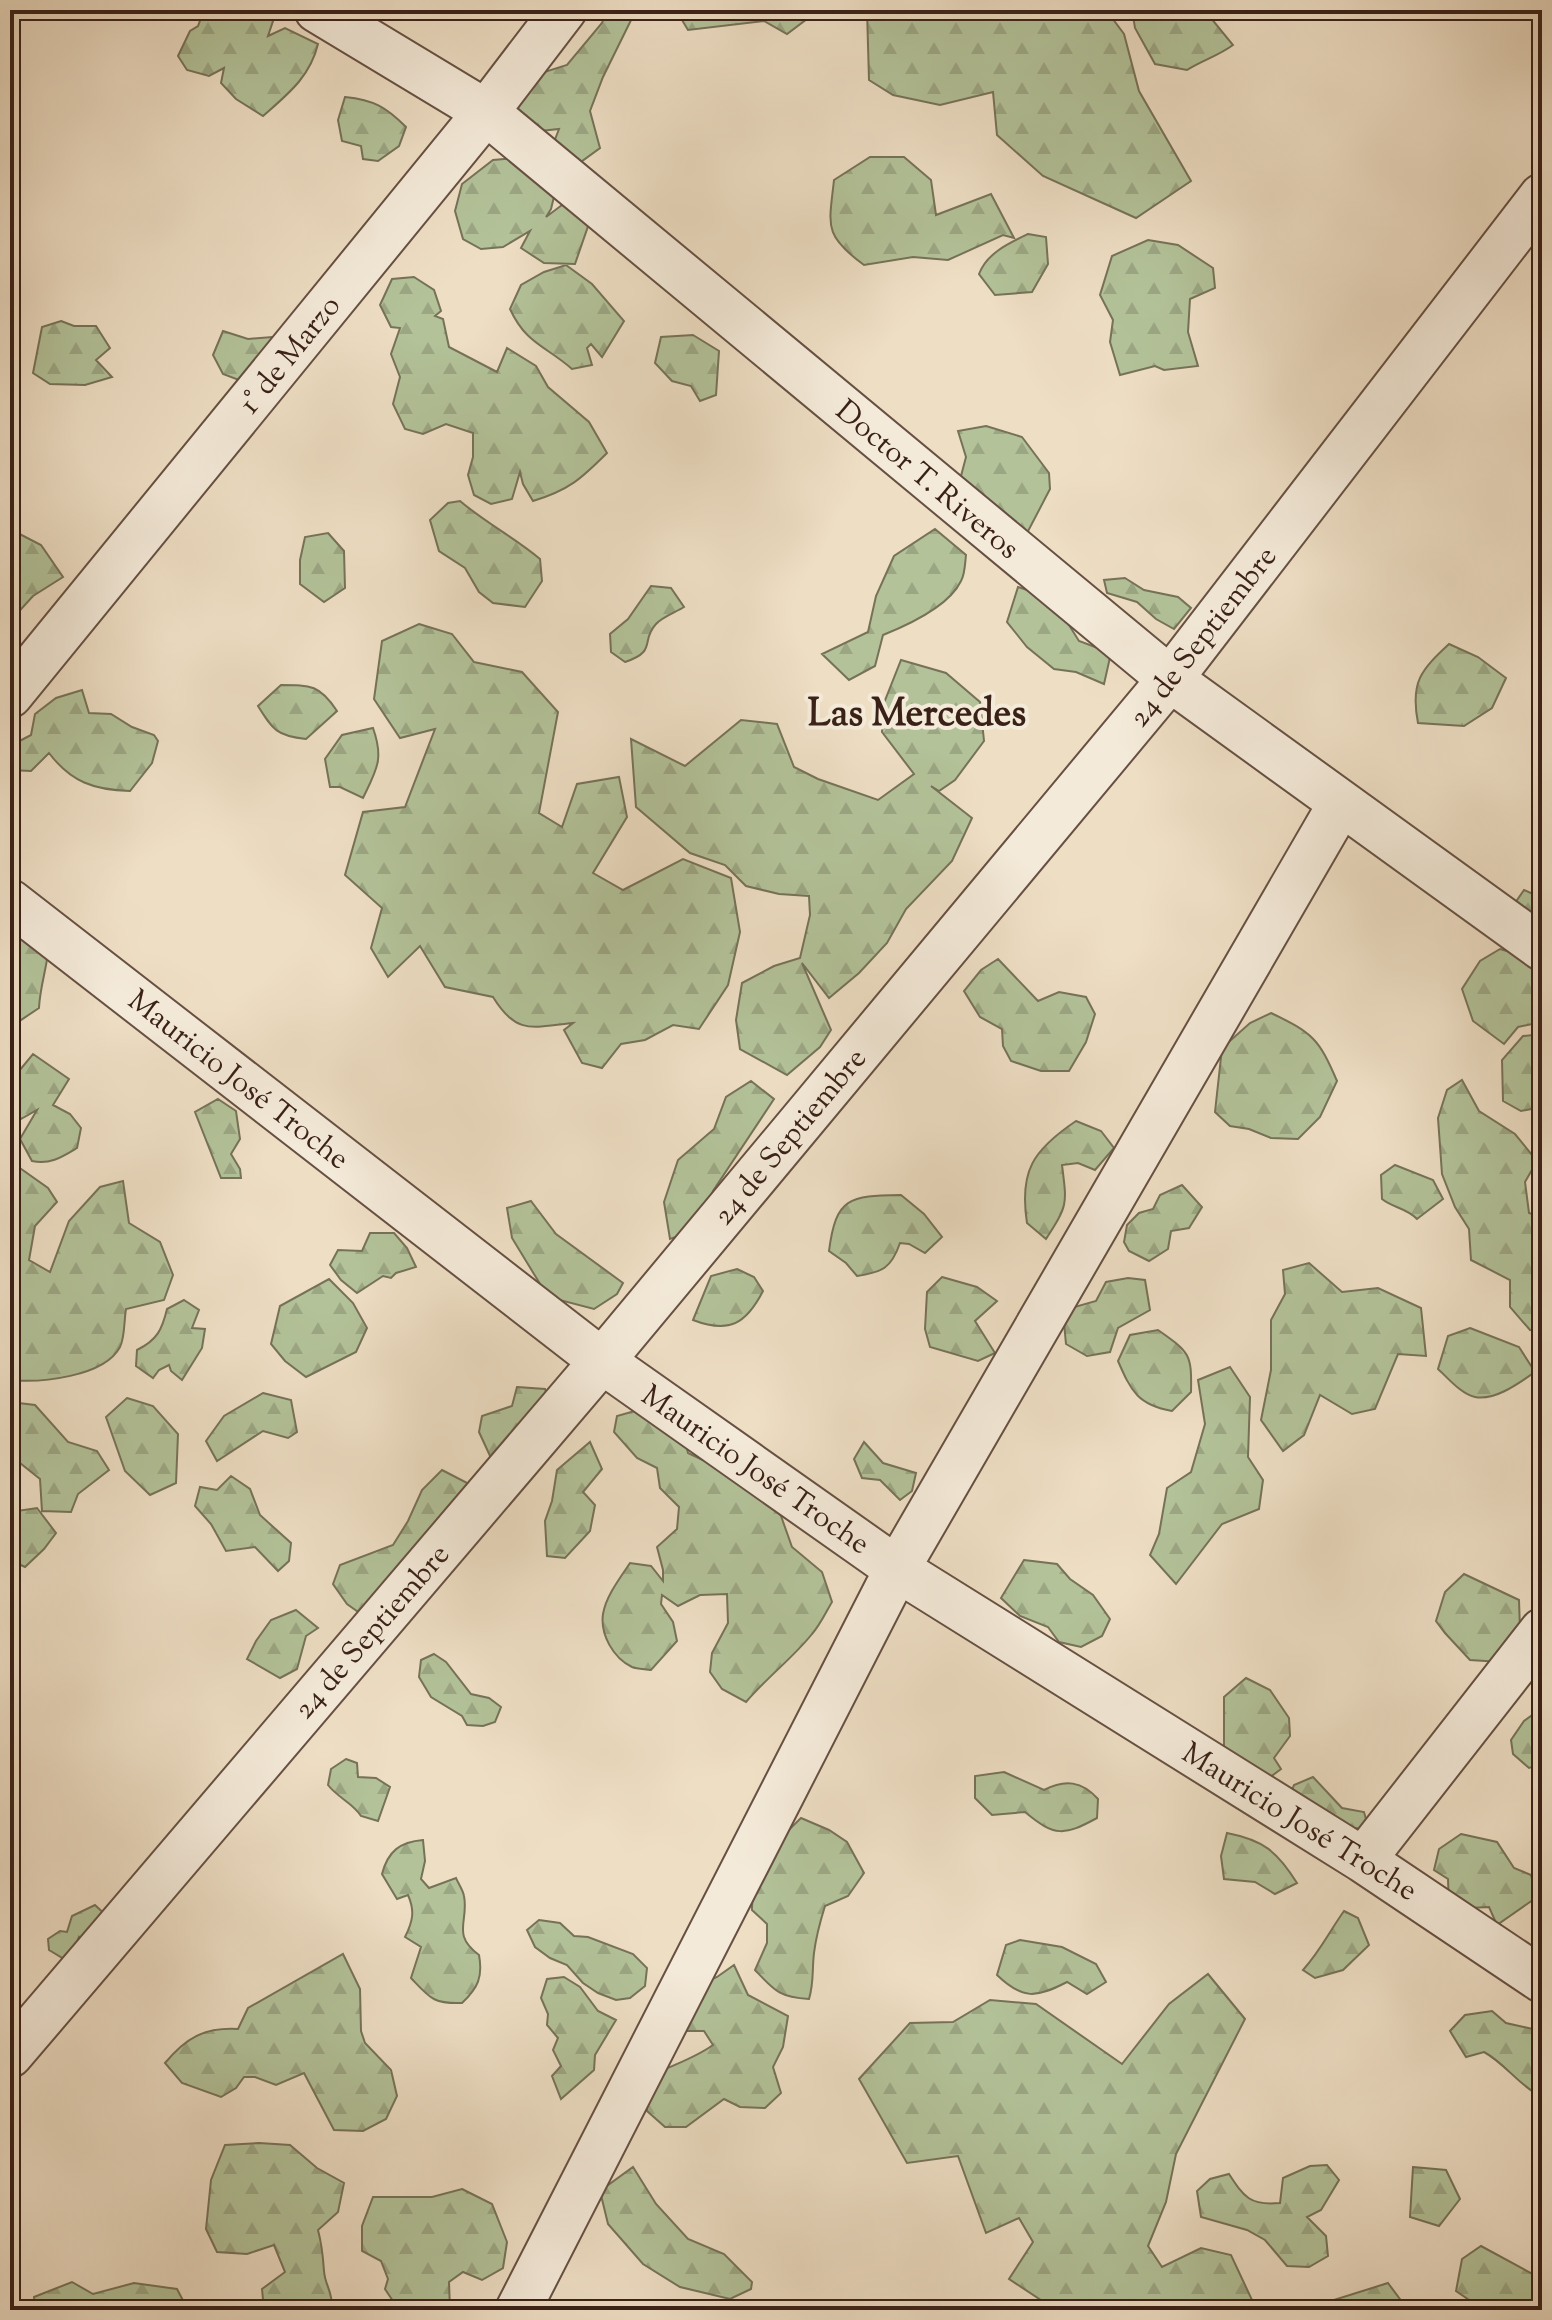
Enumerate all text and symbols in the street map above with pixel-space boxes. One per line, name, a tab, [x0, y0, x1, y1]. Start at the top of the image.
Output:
street label: 1° de Marzo	[230, 287, 352, 424]
street label: Doctor T. Riveros	[825, 391, 1028, 571]
street label: 24 de Septiembre	[1119, 538, 1288, 737]
district label: Las Mercedes	[808, 689, 1026, 743]
street label: Mauricio José Troche	[118, 981, 357, 1181]
street label: 24 de Septiembre	[704, 1040, 878, 1235]
street label: Mauricio José Troche	[631, 1376, 878, 1566]
street label: 24 de Septiembre	[285, 1536, 461, 1730]
street label: Mauricio José Troche	[1172, 1733, 1425, 1913]

